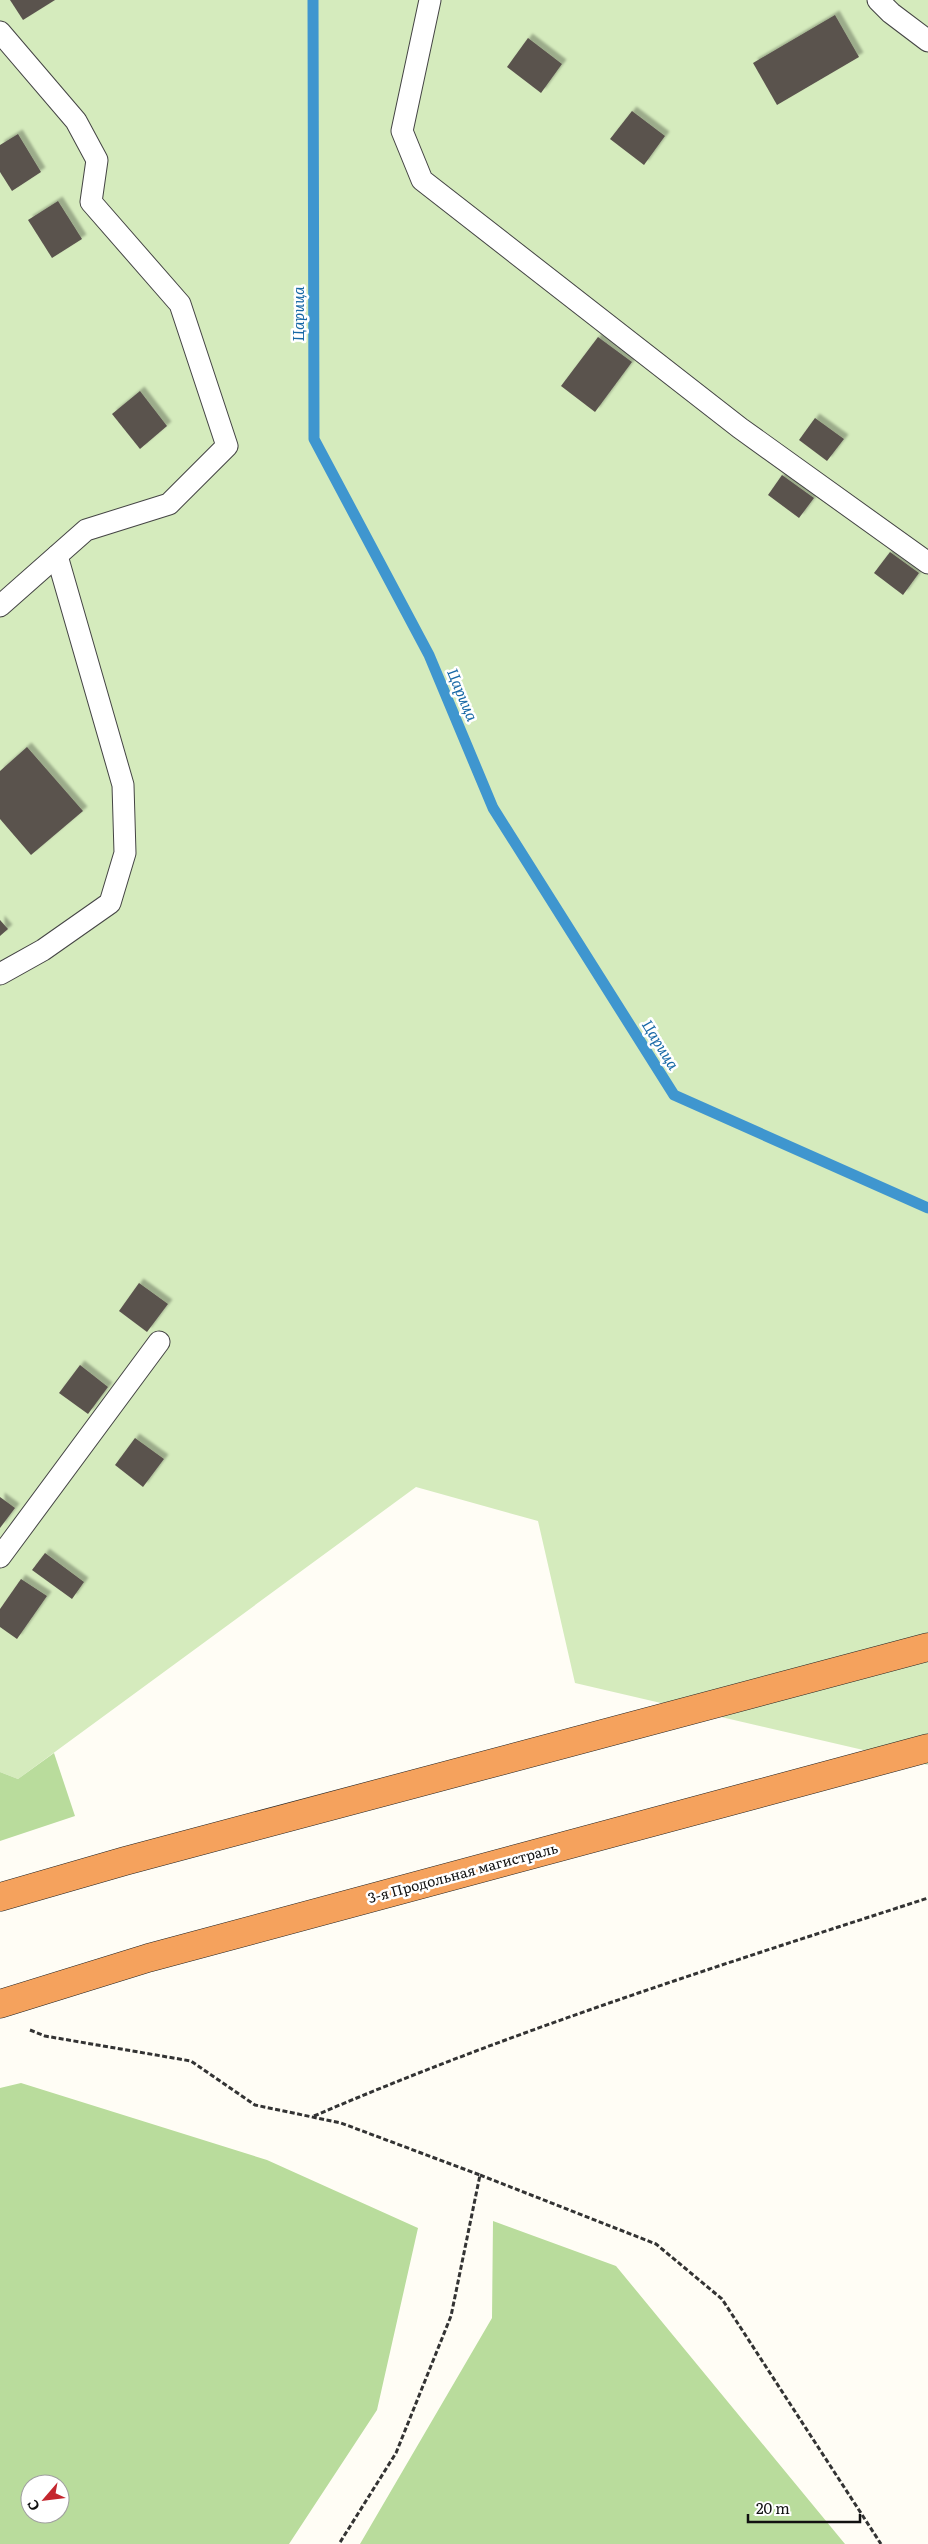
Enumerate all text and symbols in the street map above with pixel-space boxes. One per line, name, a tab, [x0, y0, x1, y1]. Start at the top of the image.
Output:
water label: Царица	[286, 286, 309, 342]
water label: Царица	[442, 665, 485, 725]
water label: Царица	[637, 1015, 686, 1074]
street label: 3-я Продольная магистраль	[365, 1837, 560, 1907]
north arrow	[20, 2474, 70, 2524]
scale bar	[748, 2492, 860, 2524]
text: С	[21, 2496, 44, 2515]
text: 20 m	[756, 2496, 790, 2519]

